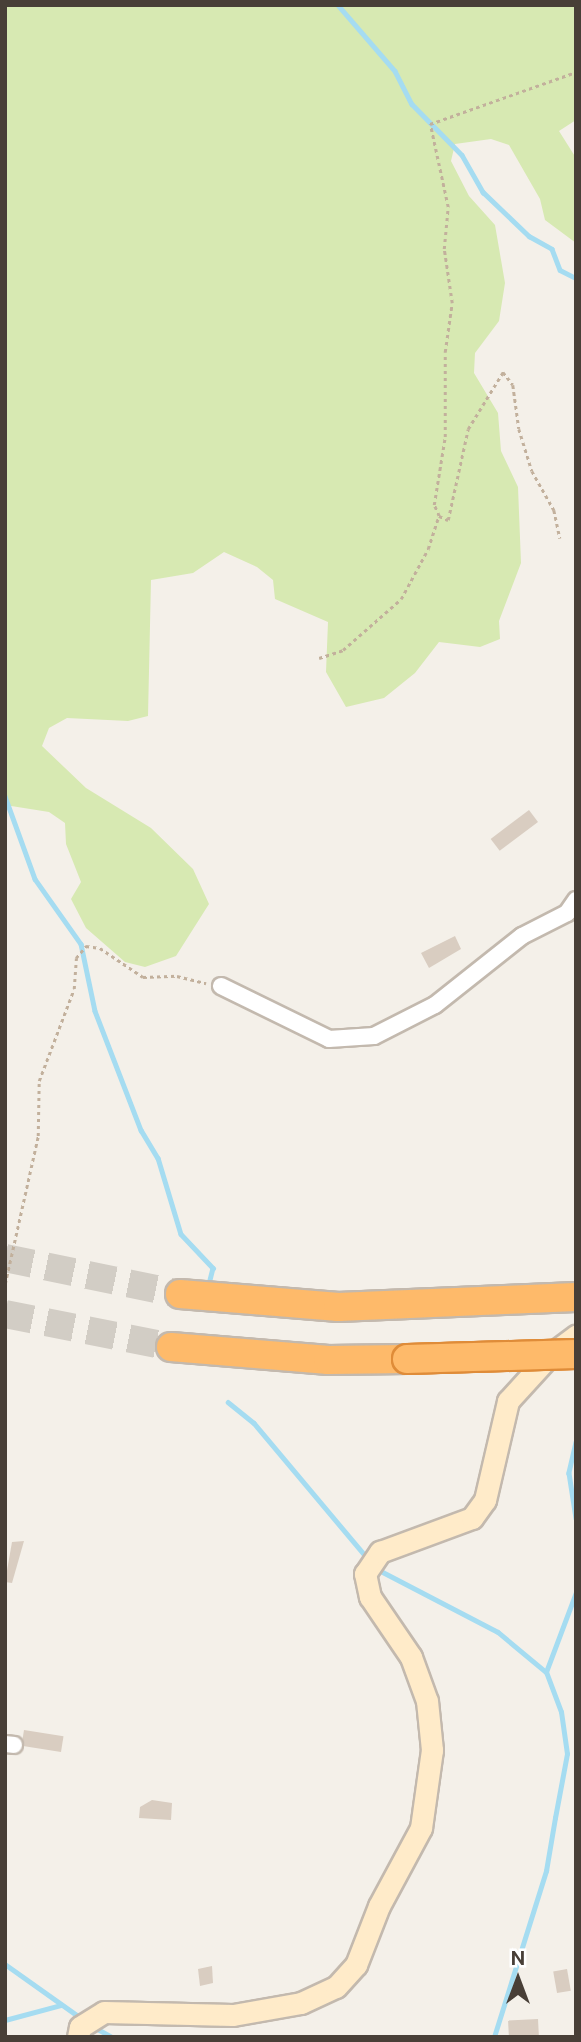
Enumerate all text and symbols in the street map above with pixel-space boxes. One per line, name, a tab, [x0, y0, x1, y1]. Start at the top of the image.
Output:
north arrow	[483, 1944, 553, 2014]
text: N	[511, 1947, 525, 1969]

